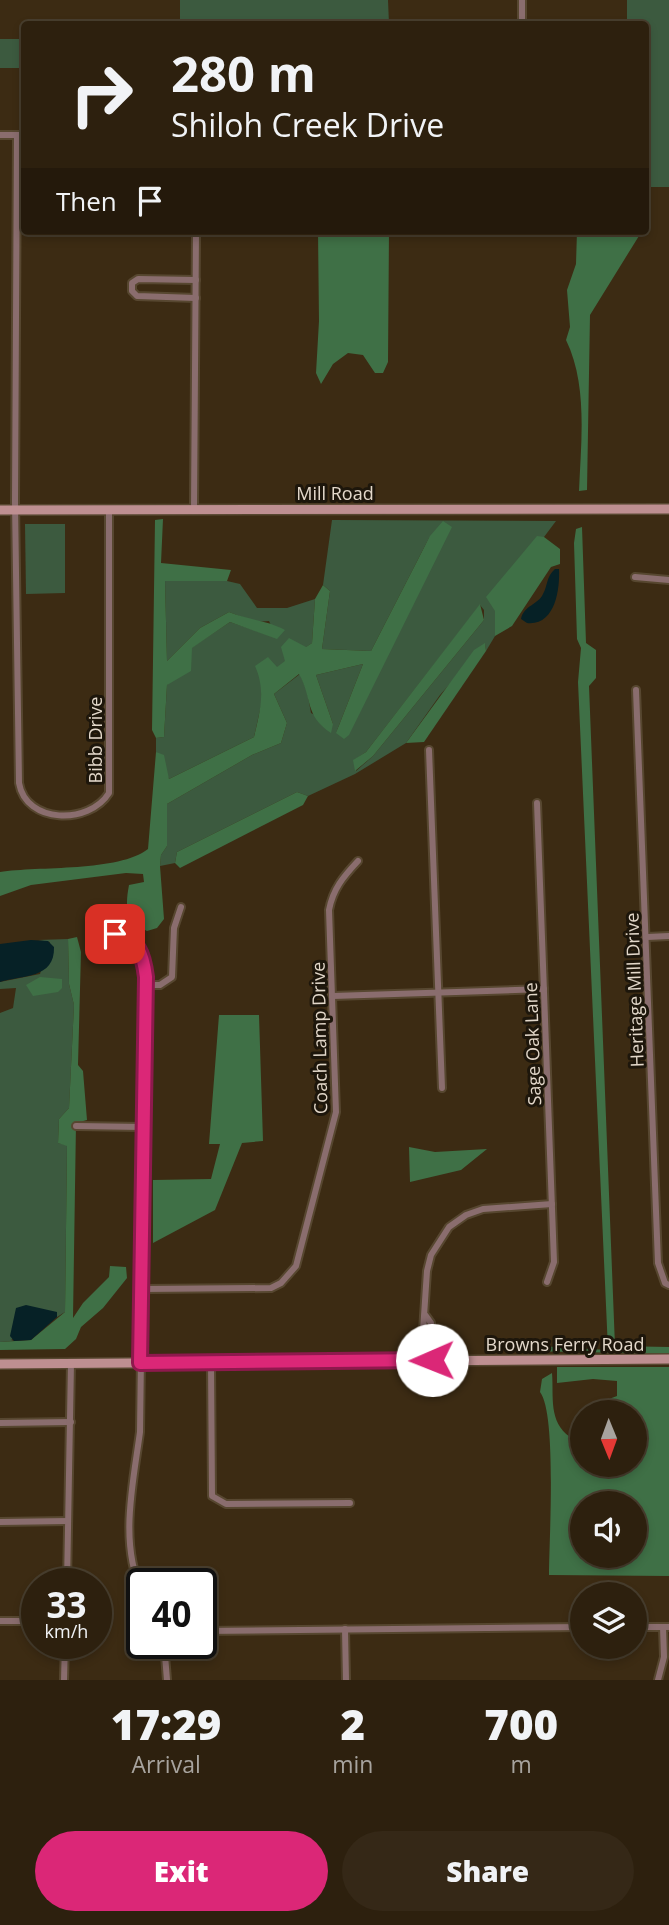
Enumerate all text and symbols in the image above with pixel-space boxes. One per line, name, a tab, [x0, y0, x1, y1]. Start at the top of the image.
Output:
text: 280 m	[171, 40, 316, 106]
icon: right	[56, 49, 147, 140]
text: Shiloh Creek Drive	[171, 103, 444, 146]
icon: arrive	[131, 182, 169, 220]
text: Then	[56, 183, 117, 219]
street label: Mill Road	[296, 481, 374, 505]
street label: Bibb Drive	[83, 697, 107, 783]
pin	[85, 904, 145, 964]
street label: Heritage Mill Drive	[619, 912, 649, 1068]
icon: arrive	[96, 915, 134, 953]
street label: Coach Lamp Drive	[306, 962, 332, 1114]
street label: Sage Oak Lane	[518, 982, 546, 1106]
position arrow	[395, 1323, 469, 1397]
street label: Browns Ferry Road	[486, 1332, 644, 1356]
north arrow	[570, 1400, 648, 1477]
map controls	[570, 1400, 647, 1659]
button: sound	[570, 1491, 647, 1568]
speed limit sign: 40	[126, 1568, 217, 1659]
text: 33	[46, 1581, 87, 1628]
button: layers	[570, 1582, 647, 1659]
text: km/h	[45, 1619, 88, 1643]
text: 17:29	[111, 1695, 221, 1752]
text: 2	[341, 1695, 365, 1752]
text: 700	[484, 1695, 558, 1752]
text: Arrival	[132, 1748, 201, 1780]
text: min	[332, 1748, 373, 1780]
text: m	[511, 1748, 532, 1780]
button: Exit	[35, 1831, 328, 1911]
button: Share	[342, 1831, 634, 1911]

